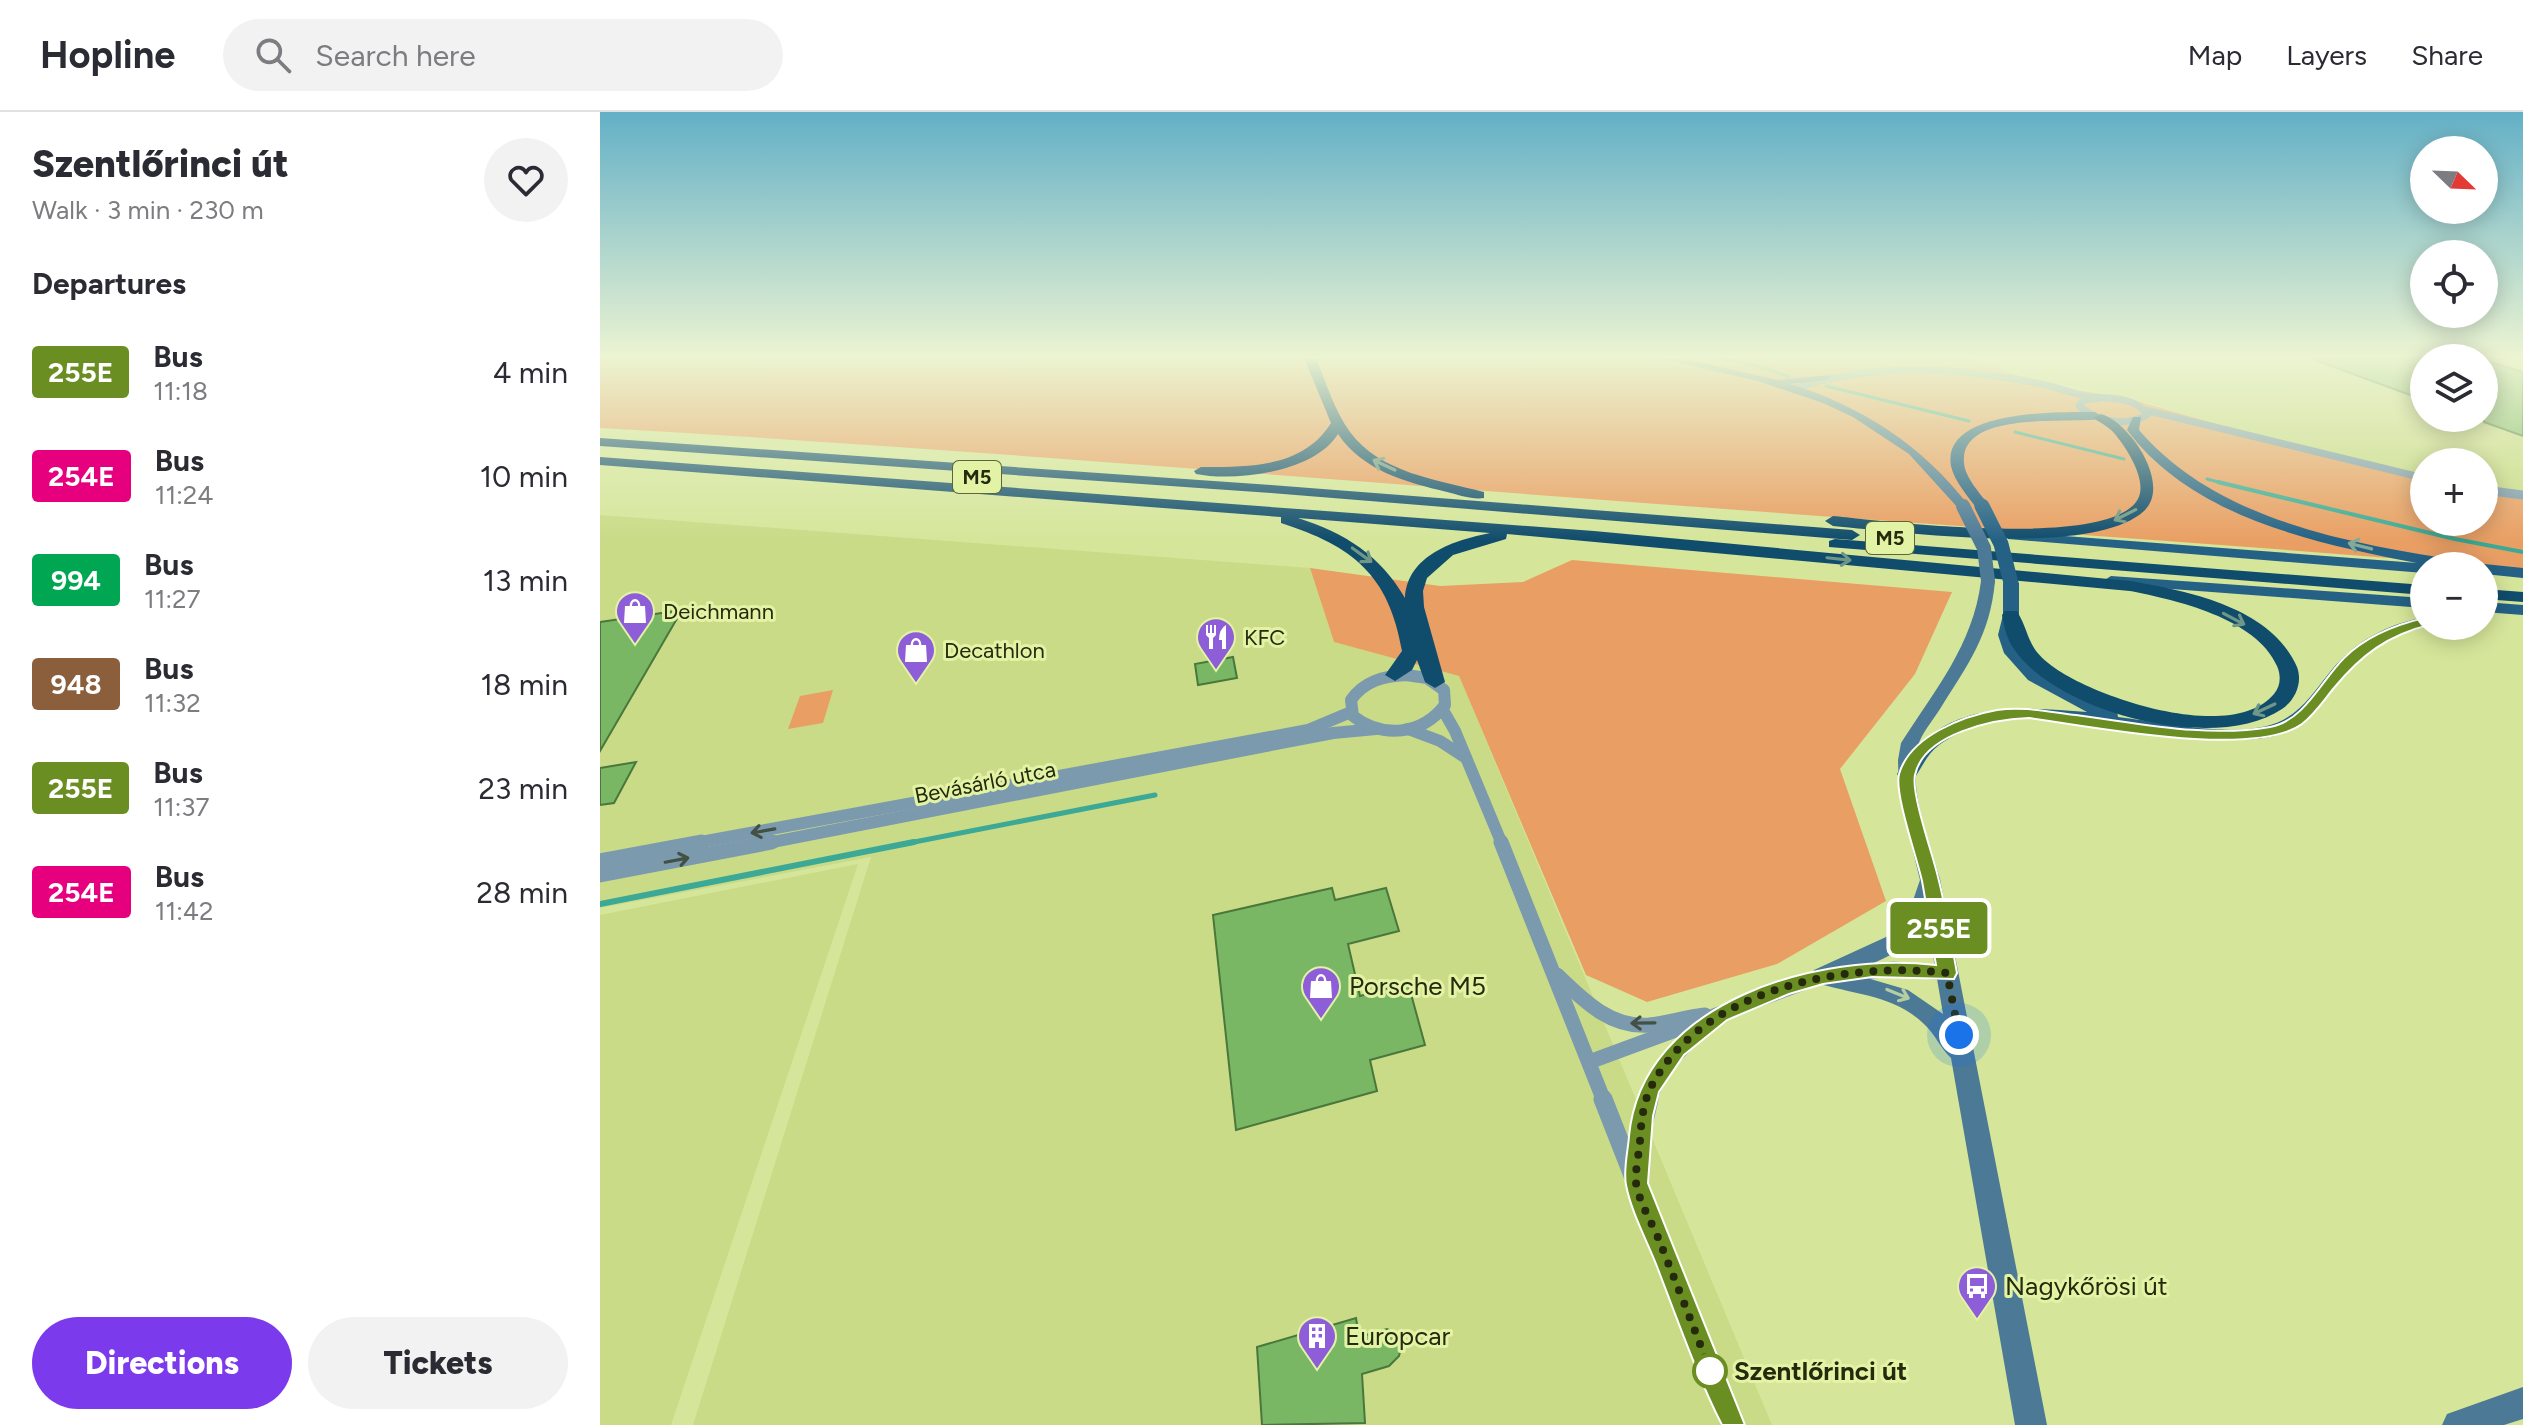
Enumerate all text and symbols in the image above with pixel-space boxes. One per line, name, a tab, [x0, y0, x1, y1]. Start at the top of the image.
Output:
search box	[223, 19, 783, 91]
text: Hopline	[40, 32, 175, 78]
icon: search	[251, 33, 295, 77]
text: Search here	[315, 37, 476, 74]
text: Map	[2188, 38, 2242, 72]
text: Layers	[2286, 38, 2367, 72]
text: Share	[2411, 38, 2483, 72]
north arrow	[2410, 136, 2498, 224]
map controls	[2410, 136, 2498, 640]
button: heart	[484, 138, 568, 222]
text: Szentlőrinci út	[32, 141, 289, 187]
text: Walk · 3 min · 230 m	[32, 194, 264, 226]
button: locate	[2410, 240, 2498, 328]
text: Departures	[32, 265, 186, 302]
text: Bus	[153, 338, 203, 375]
button: layers	[2410, 344, 2498, 432]
text: 4 min	[493, 354, 568, 391]
text: 255E	[48, 355, 113, 389]
text: 11:18	[153, 375, 208, 407]
text: Bus	[155, 442, 204, 479]
button: +	[2410, 448, 2498, 536]
one-way arrow	[1372, 457, 1396, 472]
text: 10 min	[480, 458, 568, 495]
text: 254E	[48, 459, 115, 493]
road number: M5	[953, 461, 1001, 493]
text: 11:24	[155, 479, 213, 511]
one-way arrow	[2113, 508, 2137, 523]
road number: M5	[1866, 522, 1914, 554]
one-way arrow	[2347, 538, 2373, 553]
text: Bus	[144, 546, 193, 583]
one-way arrow	[1350, 547, 1372, 563]
one-way arrow	[1825, 552, 1852, 567]
button: −	[2410, 552, 2498, 640]
text: 13 min	[483, 562, 568, 599]
text: 994	[51, 563, 101, 597]
text: 11:27	[144, 583, 201, 615]
shop icon: Deichmann	[614, 590, 656, 645]
place label: Deichmann	[663, 598, 774, 625]
one-way arrow	[2222, 611, 2246, 627]
restaurant icon: KFC	[1195, 616, 1237, 671]
place label: KFC	[1244, 624, 1285, 651]
shop icon: Decathlon	[895, 629, 937, 684]
place label: Decathlon	[944, 637, 1045, 664]
text: Bus	[144, 650, 193, 687]
text: 18 min	[481, 666, 568, 703]
text: 948	[50, 667, 102, 701]
text: 11:32	[144, 687, 201, 719]
one-way arrow	[2252, 702, 2276, 717]
text: Bus	[153, 754, 203, 791]
street label: Bevásárló utca	[912, 756, 1058, 809]
text: 23 min	[478, 770, 568, 807]
text: 255E	[48, 771, 113, 805]
text: 11:37	[153, 791, 209, 823]
one-way arrow	[751, 825, 777, 840]
one-way arrow	[663, 852, 689, 867]
text: Bus	[155, 858, 204, 895]
text: 28 min	[476, 874, 568, 911]
text: 254E	[48, 875, 115, 909]
text: 11:42	[155, 895, 213, 927]
line badge: 255E	[1883, 902, 1995, 954]
text: 255E	[1906, 911, 1972, 945]
shop icon: Porsche M5	[1300, 965, 1342, 1020]
place label: Porsche M5	[1349, 970, 1486, 1002]
one-way arrow	[1885, 988, 1910, 1003]
one-way arrow	[1630, 1015, 1657, 1031]
your location	[1939, 1015, 1979, 1055]
bus stop icon: Nagykőrösi út	[1956, 1265, 1998, 1320]
place label: Nagykőrösi út	[2005, 1270, 2168, 1302]
building icon: Europcar	[1296, 1315, 1338, 1370]
button: Directions	[32, 1317, 292, 1409]
button: Tickets	[308, 1317, 568, 1409]
place label: Europcar	[1345, 1320, 1450, 1352]
marker: Szentlőrinci út	[1693, 1354, 1727, 1388]
place label: Szentlőrinci út	[1734, 1355, 1907, 1387]

